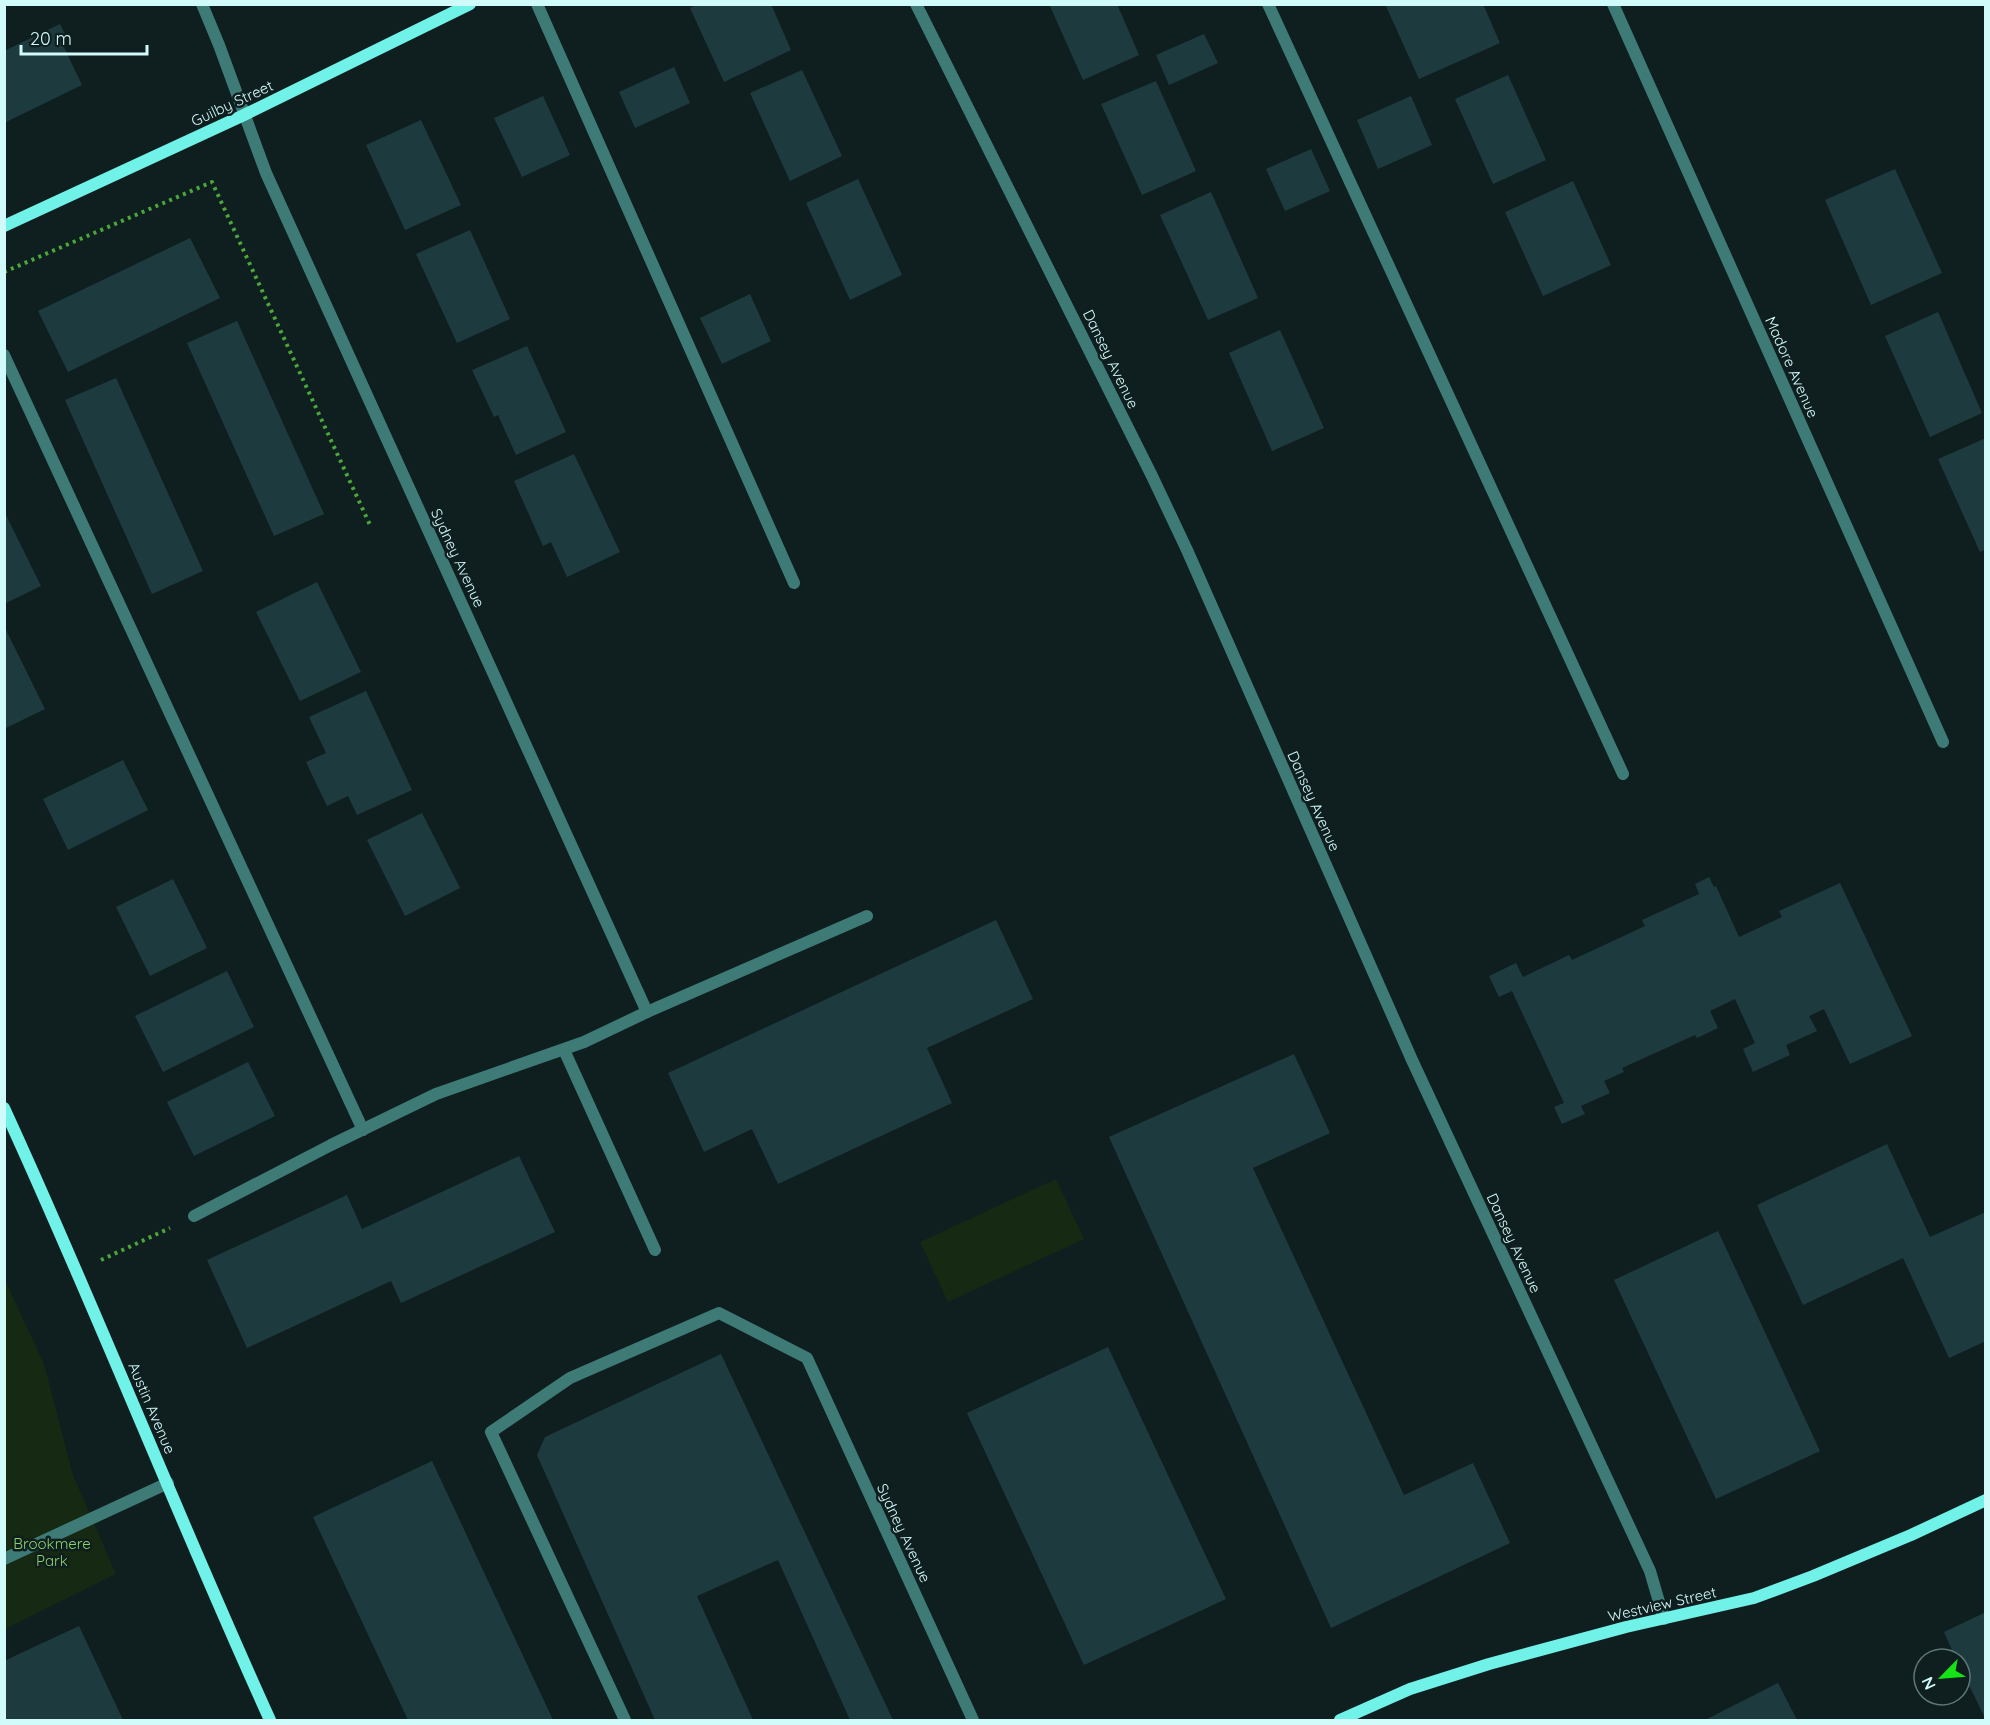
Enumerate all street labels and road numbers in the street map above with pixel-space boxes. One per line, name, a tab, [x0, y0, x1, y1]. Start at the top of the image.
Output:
street label: Guilby Street	[188, 76, 276, 130]
street label: Dansey Avenue	[1079, 306, 1143, 412]
street label: Madore Avenue	[1761, 313, 1823, 421]
street label: Sydney Avenue	[427, 506, 489, 610]
street label: Dansey Avenue	[1283, 748, 1345, 854]
street label: Dansey Avenue	[1483, 1190, 1545, 1296]
street label: Austin Avenue	[124, 1359, 180, 1457]
street label: Sydney Avenue	[873, 1481, 935, 1585]
street label: Westview Street	[1606, 1582, 1718, 1626]

